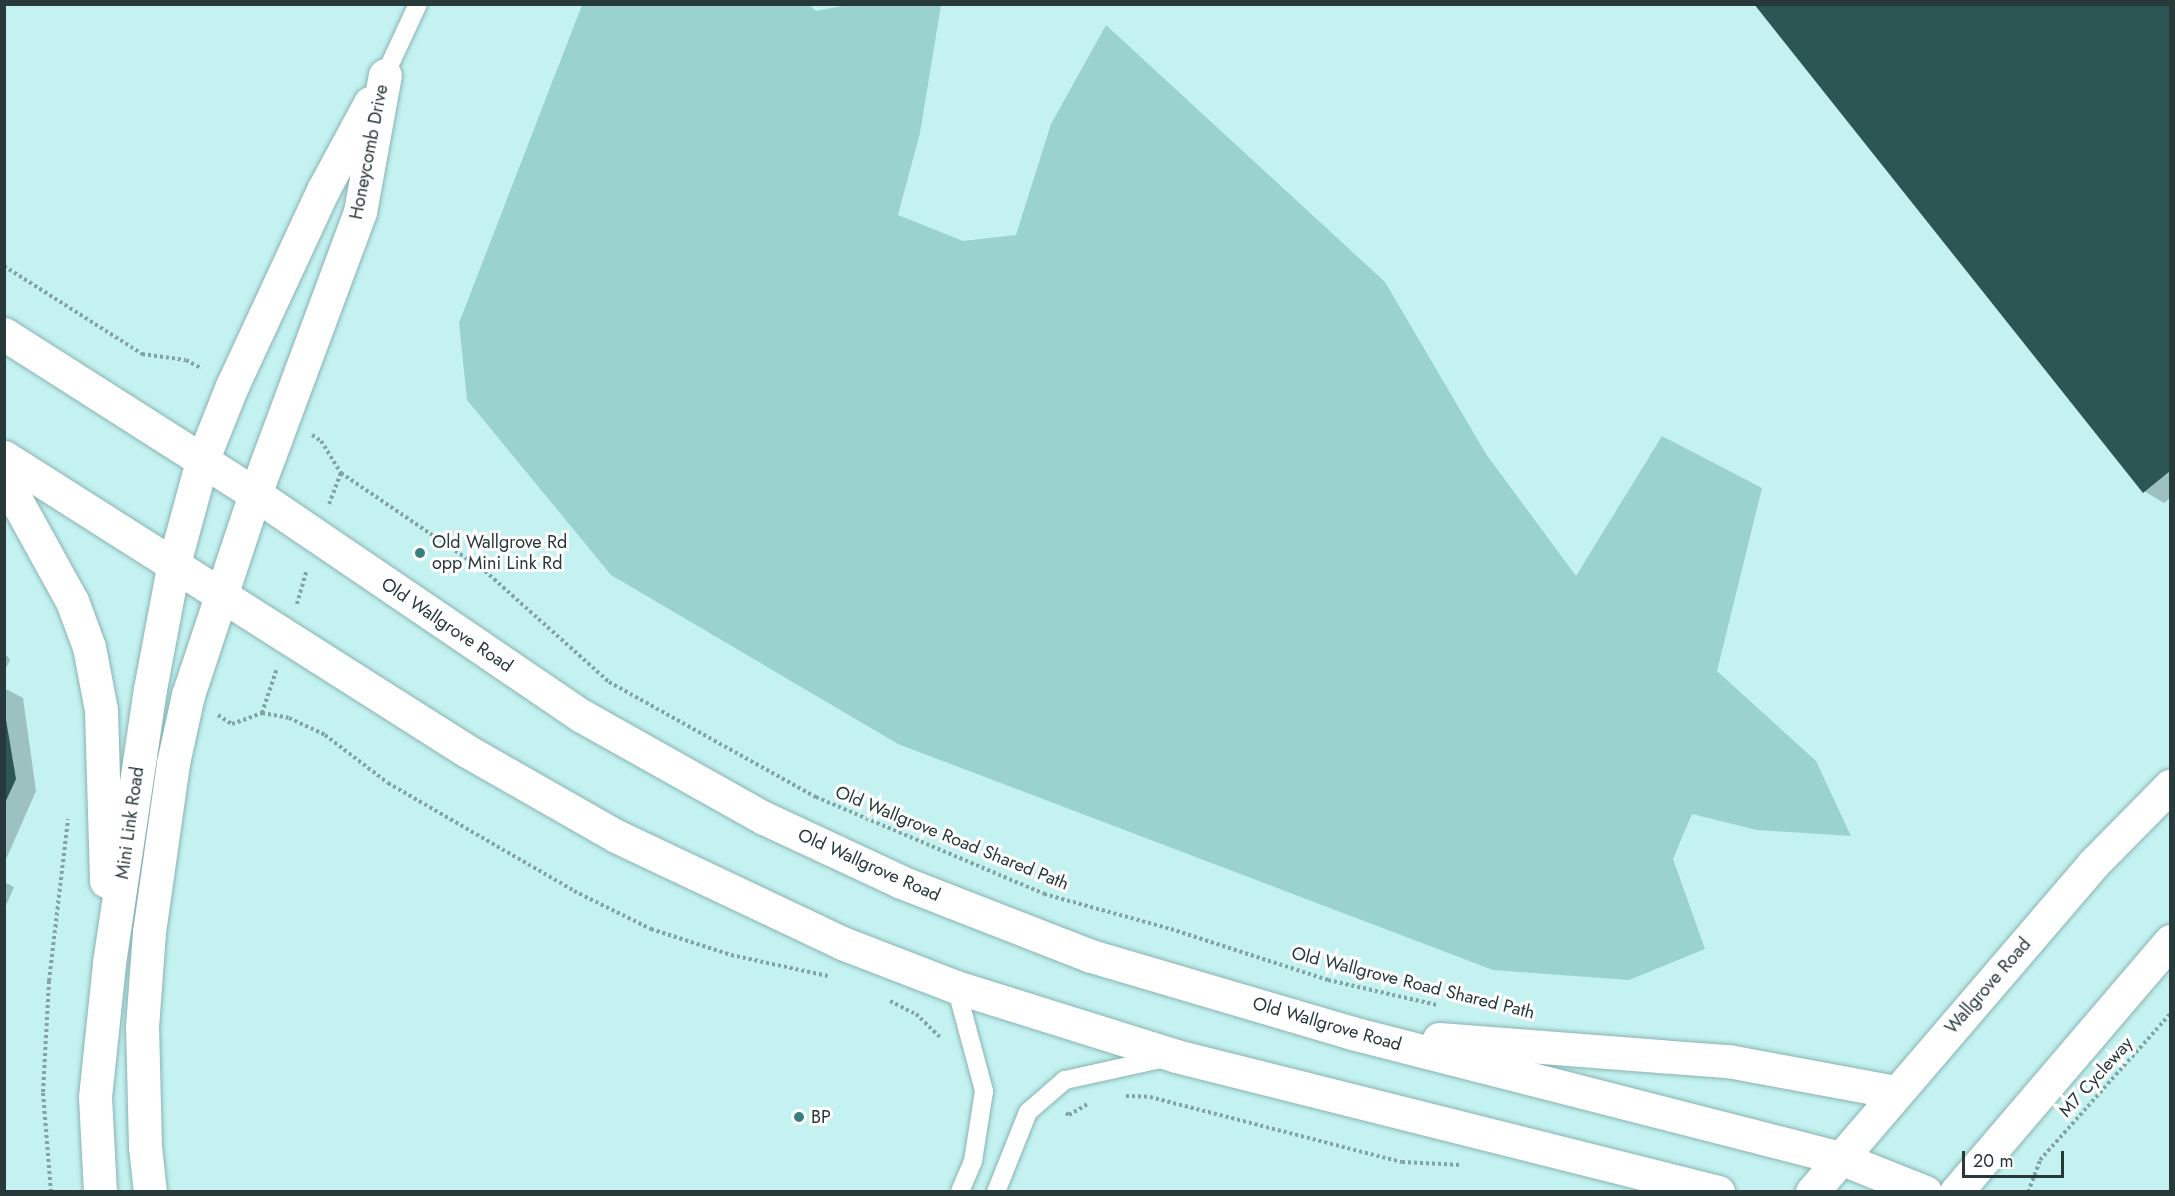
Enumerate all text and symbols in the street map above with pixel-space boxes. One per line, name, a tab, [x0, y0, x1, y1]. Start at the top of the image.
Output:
street label: Honeycomb Drive	[345, 83, 393, 221]
place label: Old Wallgrove Rd opp Mini Link Rd	[432, 532, 567, 574]
marker: Old Wallgrove Rd opp Mini Link Rd	[413, 546, 427, 560]
street label: Old Wallgrove Road	[377, 573, 517, 677]
street label: Mini Link Road	[111, 765, 149, 881]
street label: Old Wallgrove Road Shared Path	[832, 781, 1072, 895]
street label: Old Wallgrove Road	[794, 824, 944, 906]
street label: Wallgrove Road	[1941, 934, 2035, 1038]
street label: Old Wallgrove Road Shared Path	[1289, 942, 1537, 1024]
street label: Old Wallgrove Road	[1250, 992, 1404, 1056]
street label: M7 Cycleway	[2055, 1033, 2137, 1121]
place label: BP	[811, 1106, 831, 1128]
marker: BP	[792, 1110, 806, 1124]
scale bar	[1965, 1139, 2067, 1177]
text: 20 m	[1973, 1148, 2013, 1174]

